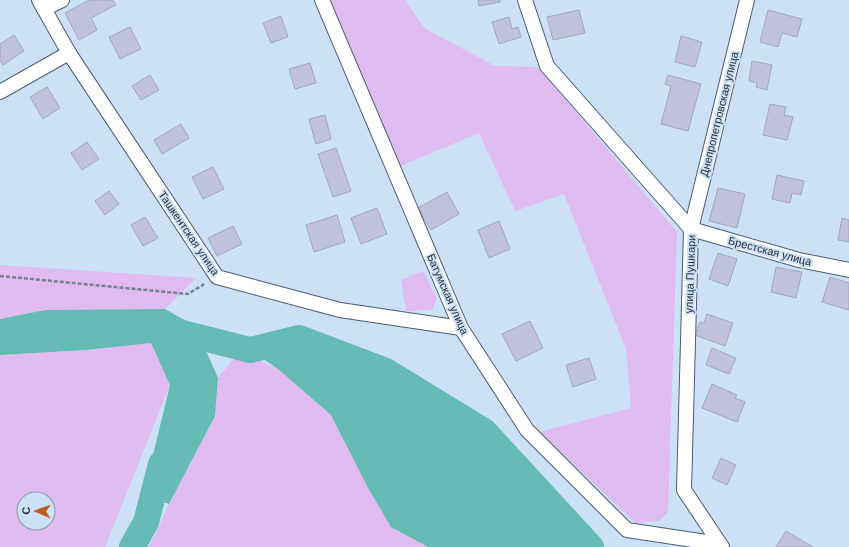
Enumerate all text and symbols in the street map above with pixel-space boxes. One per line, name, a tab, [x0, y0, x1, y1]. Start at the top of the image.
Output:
street label: Днепропетровская улица	[697, 49, 742, 178]
street label: Ташкентская улица	[156, 188, 223, 279]
street label: Брестская улица	[727, 233, 814, 269]
street label: улица Пушкари	[682, 234, 698, 314]
street label: Батумская улица	[424, 251, 472, 337]
north arrow	[16, 491, 56, 531]
text: С	[19, 506, 33, 515]

